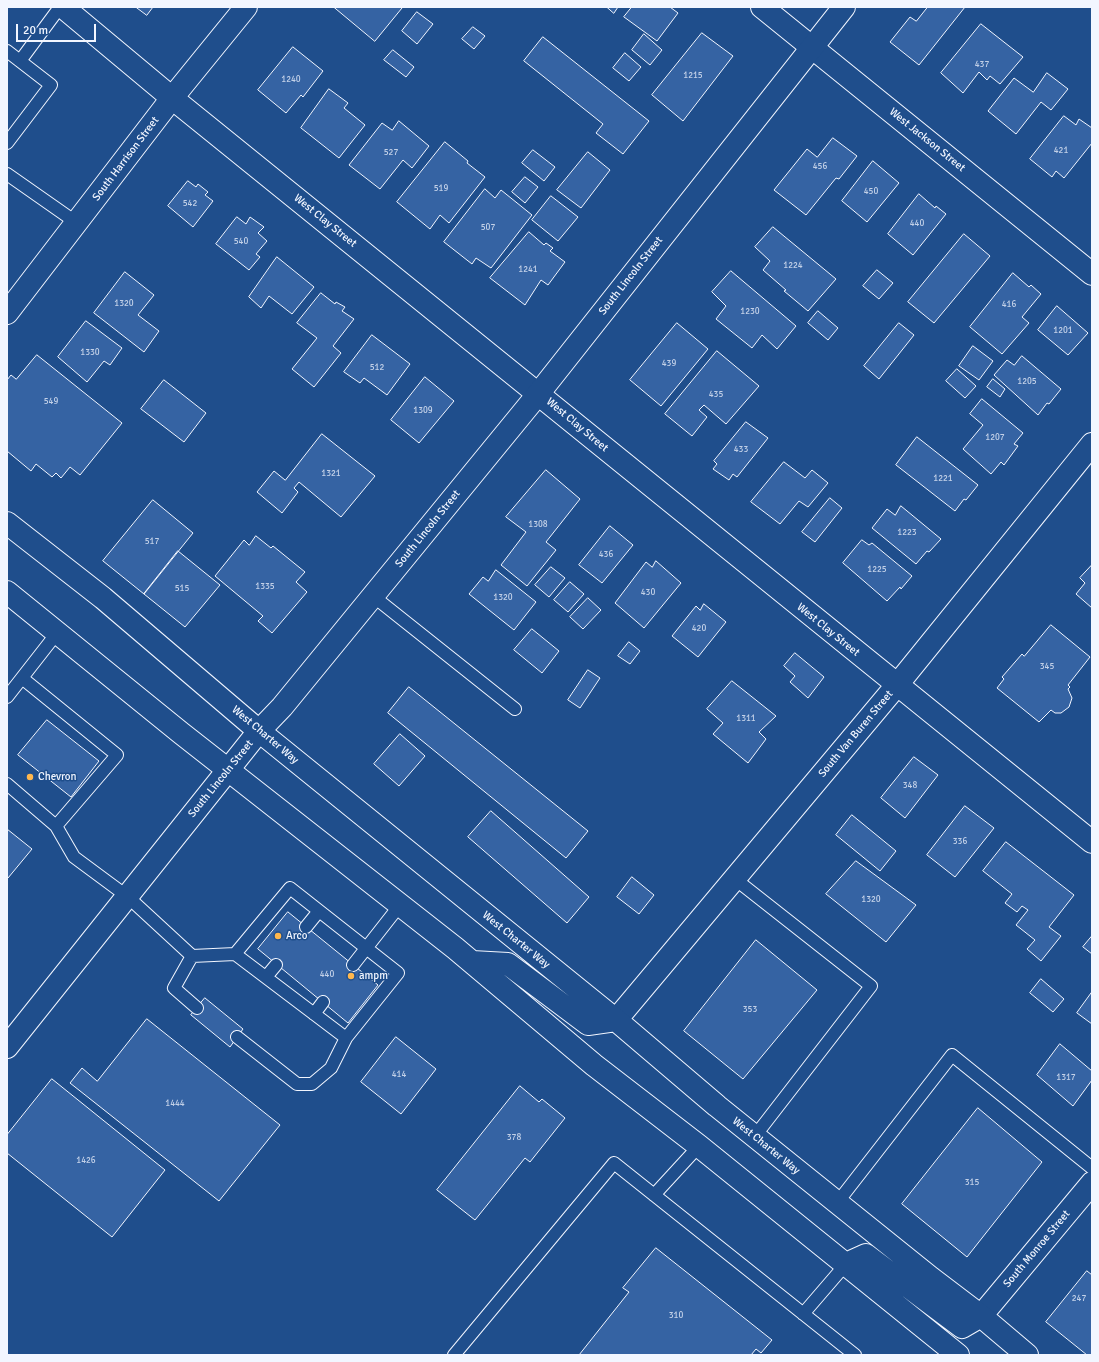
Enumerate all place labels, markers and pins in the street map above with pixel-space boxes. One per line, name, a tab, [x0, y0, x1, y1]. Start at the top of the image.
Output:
place label: Chevron	[38, 770, 77, 784]
marker: Chevron	[25, 772, 35, 782]
place label: Arco	[286, 929, 307, 943]
marker: Arco	[273, 931, 283, 941]
place label: ampm	[359, 969, 388, 983]
marker: ampm	[346, 971, 356, 981]

